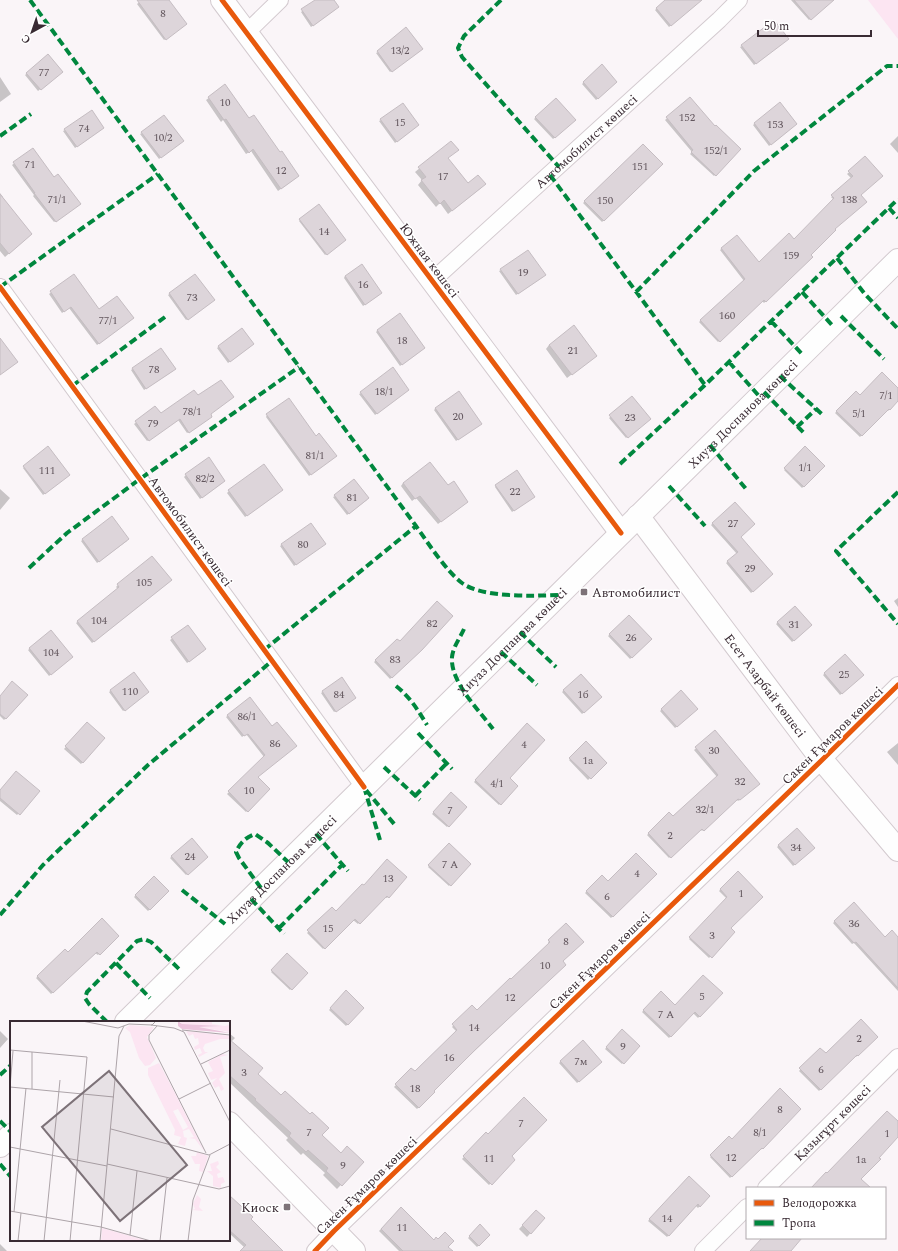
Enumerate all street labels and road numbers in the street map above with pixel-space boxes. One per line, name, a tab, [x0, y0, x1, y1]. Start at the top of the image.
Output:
street label: Автомобилист көшесі	[531, 90, 642, 194]
street label: Южная көшесі	[394, 219, 464, 302]
street label: Хиуаз Доспанова көшесі	[683, 355, 803, 473]
street label: Автомобилист көшесі	[143, 472, 237, 591]
street label: Хиуаз Доспанова көшесі	[453, 583, 572, 701]
street label: Есет Азарбай көшесі	[719, 630, 811, 742]
street label: Сакен Ғұмаров көшесі	[777, 682, 888, 790]
street label: Хиуаз Доспанова көшесі	[222, 810, 342, 929]
street label: Сакен Ғұмаров көшесі	[544, 907, 655, 1015]
street label: Қазығұрт көшесі	[790, 1080, 876, 1166]
street label: Сакен Ғұмаров көшесі	[311, 1132, 422, 1240]

